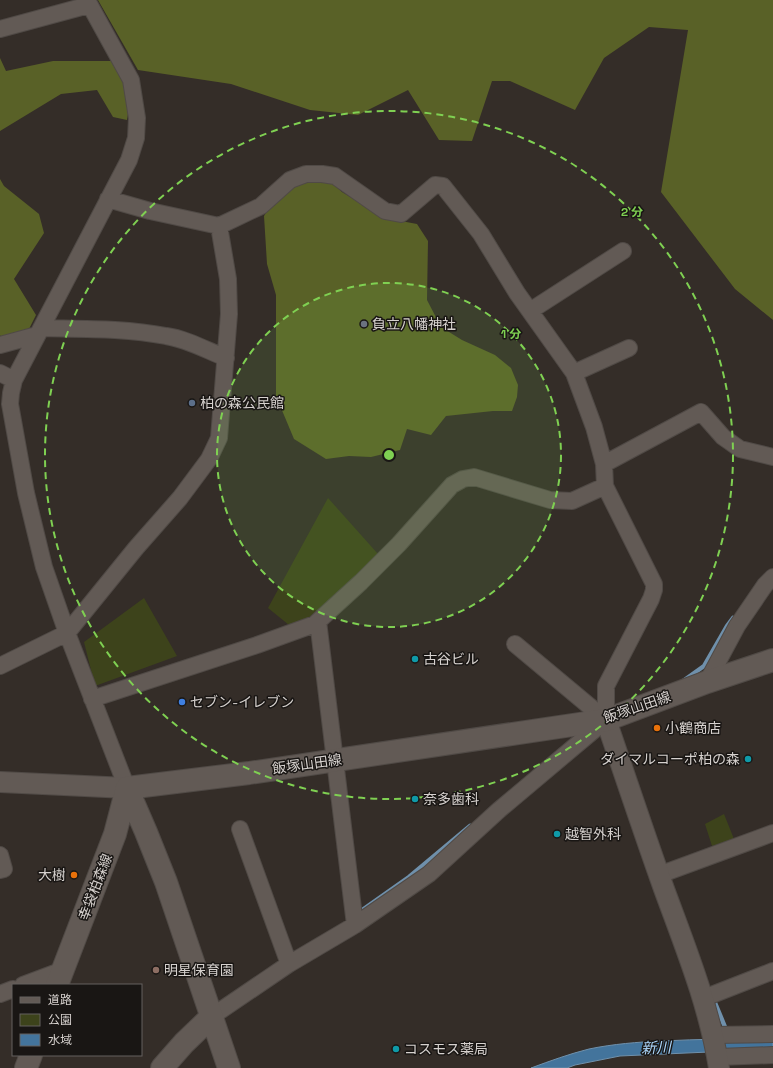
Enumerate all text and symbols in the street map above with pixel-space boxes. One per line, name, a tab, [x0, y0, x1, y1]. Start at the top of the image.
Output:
text: 2 分	[621, 204, 643, 220]
place label: 負立八幡神社	[372, 315, 456, 333]
marker: 負立八幡神社	[359, 319, 369, 329]
text: 1 分	[501, 326, 521, 342]
place label: 柏の森公民館	[200, 394, 284, 412]
marker: 柏の森公民館	[187, 398, 197, 408]
centre of rings	[382, 448, 396, 462]
place label: 古谷ビル	[423, 650, 479, 668]
marker: 古谷ビル	[410, 654, 420, 664]
street label: 飯塚山田線	[601, 687, 673, 727]
place label: セブン-イレブン	[190, 693, 294, 711]
marker: セブン-イレブン	[177, 697, 187, 707]
place label: 小鶴商店	[665, 719, 721, 737]
marker: 小鶴商店	[652, 723, 662, 733]
street label: 飯塚山田線	[271, 750, 343, 778]
place label: ダイマルコーポ柏の森	[600, 750, 740, 768]
marker: ダイマルコーポ柏の森	[743, 754, 753, 764]
place label: 奈多歯科	[423, 790, 479, 808]
marker: 奈多歯科	[410, 794, 420, 804]
place label: 越智外科	[565, 825, 621, 843]
marker: 越智外科	[552, 829, 562, 839]
street label: 幸袋柏森線	[74, 851, 116, 923]
place label: 大樹	[38, 866, 66, 884]
marker: 大樹	[69, 870, 79, 880]
place label: 明星保育園	[164, 961, 234, 979]
marker: 明星保育園	[151, 965, 161, 975]
legend	[12, 984, 142, 1056]
text: 道路	[48, 992, 72, 1008]
text: 公園	[48, 1012, 72, 1028]
text: 水域	[48, 1032, 72, 1048]
water label: 新川	[641, 1037, 673, 1058]
place label: コスモス薬局	[404, 1040, 488, 1058]
marker: コスモス薬局	[391, 1044, 401, 1054]

